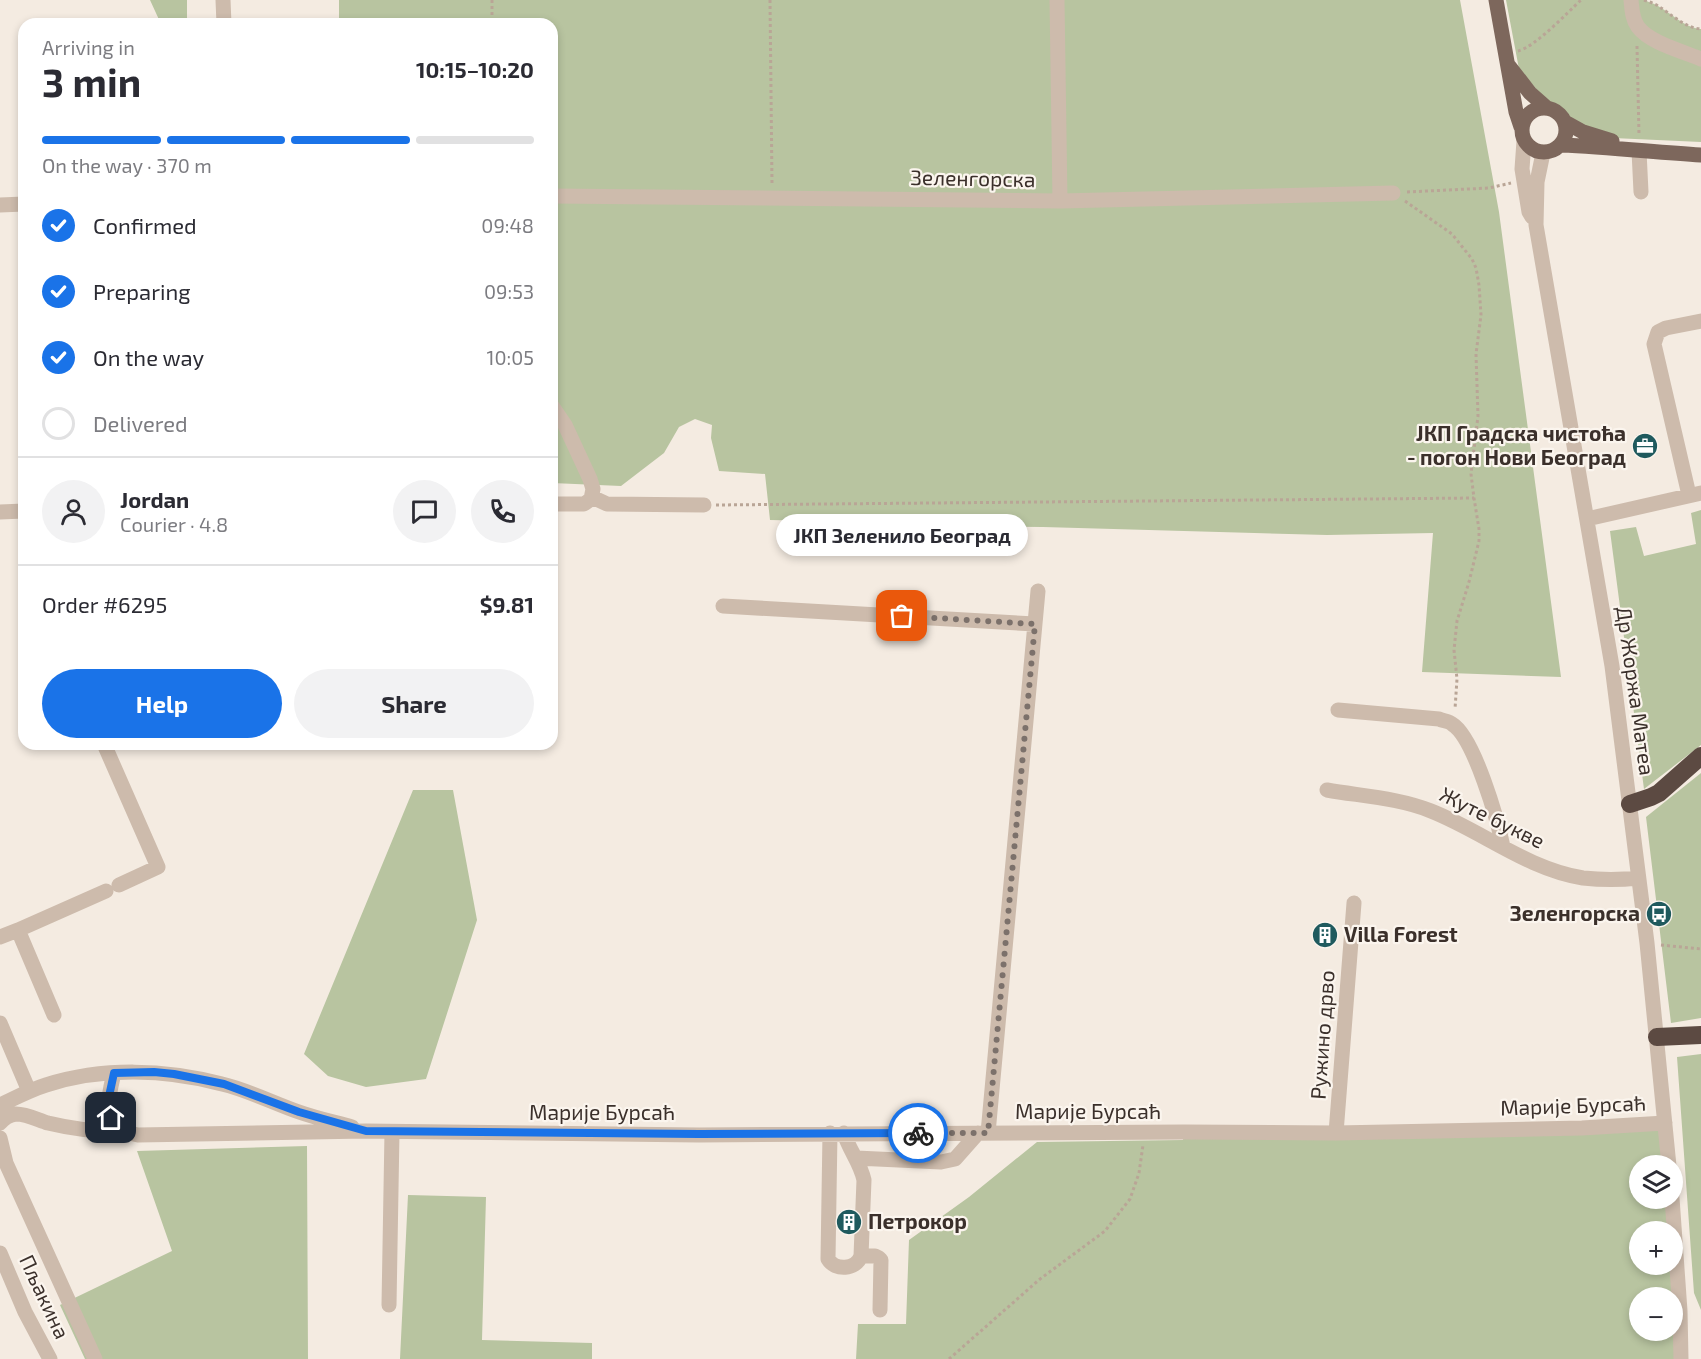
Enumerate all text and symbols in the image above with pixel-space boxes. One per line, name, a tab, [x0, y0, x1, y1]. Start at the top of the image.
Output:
text: Arriving in	[42, 35, 135, 59]
text: 10:15–10:20	[416, 56, 534, 82]
text: 3 min	[42, 58, 141, 105]
text: On the way · 370 m	[42, 153, 212, 177]
street label: Зеленгорска	[910, 164, 1036, 191]
icon: check	[42, 209, 75, 242]
text: Confirmed	[93, 212, 197, 238]
text: 09:48	[481, 213, 534, 237]
icon: check	[42, 275, 75, 308]
text: Preparing	[93, 278, 191, 304]
text: 09:53	[484, 279, 534, 303]
icon: check	[42, 341, 75, 374]
text: On the way	[93, 344, 204, 370]
text: 10:05	[486, 345, 534, 369]
text: Delivered	[93, 410, 188, 436]
place label: ЈКП Градска чистоћа - погон Нови Београд	[1407, 420, 1626, 469]
office icon: ЈКП Градска чистоћа - погон Нови Београд	[1630, 431, 1660, 461]
button: person	[42, 480, 105, 543]
button: chat	[393, 480, 456, 543]
button: phone	[471, 480, 534, 543]
text: Jordan	[120, 486, 189, 512]
text: Courier · 4.8	[120, 512, 228, 536]
callout: ЈКП Зеленило Београд	[776, 514, 1028, 556]
text: ЈКП Зеленило Београд	[793, 523, 1011, 547]
pin	[876, 590, 927, 641]
text: Order #6295	[42, 591, 167, 617]
text: $9.81	[480, 591, 534, 617]
icon: bag	[885, 599, 918, 632]
street label: Др Жоржа Матеа	[1612, 605, 1661, 777]
button: Help	[42, 669, 282, 738]
button: Share	[294, 669, 534, 738]
street label: Жуте букве	[1436, 781, 1549, 854]
bus stop icon: Зеленгорска	[1644, 899, 1674, 929]
place label: Зеленгорска	[1510, 900, 1640, 925]
building icon: Villa Forest	[1310, 920, 1340, 950]
place label: Villa Forest	[1344, 921, 1458, 946]
street label: Ружино дрво	[1305, 969, 1339, 1100]
street label: Марије Бурсаћ	[1500, 1089, 1646, 1121]
pin	[85, 1092, 136, 1143]
street label: Марије Бурсаћ	[1015, 1098, 1161, 1124]
street label: Марије Бурсаћ	[529, 1099, 675, 1125]
icon: home	[94, 1101, 127, 1134]
courier	[888, 1103, 948, 1163]
icon: bike	[902, 1117, 935, 1150]
map controls	[1629, 1155, 1683, 1341]
button: layers	[1629, 1155, 1683, 1209]
building icon: Петрокор	[834, 1207, 864, 1237]
place label: Петрокор	[868, 1208, 967, 1233]
button: +	[1629, 1221, 1683, 1275]
street label: Пљакина	[15, 1250, 76, 1342]
button: −	[1629, 1287, 1683, 1341]

